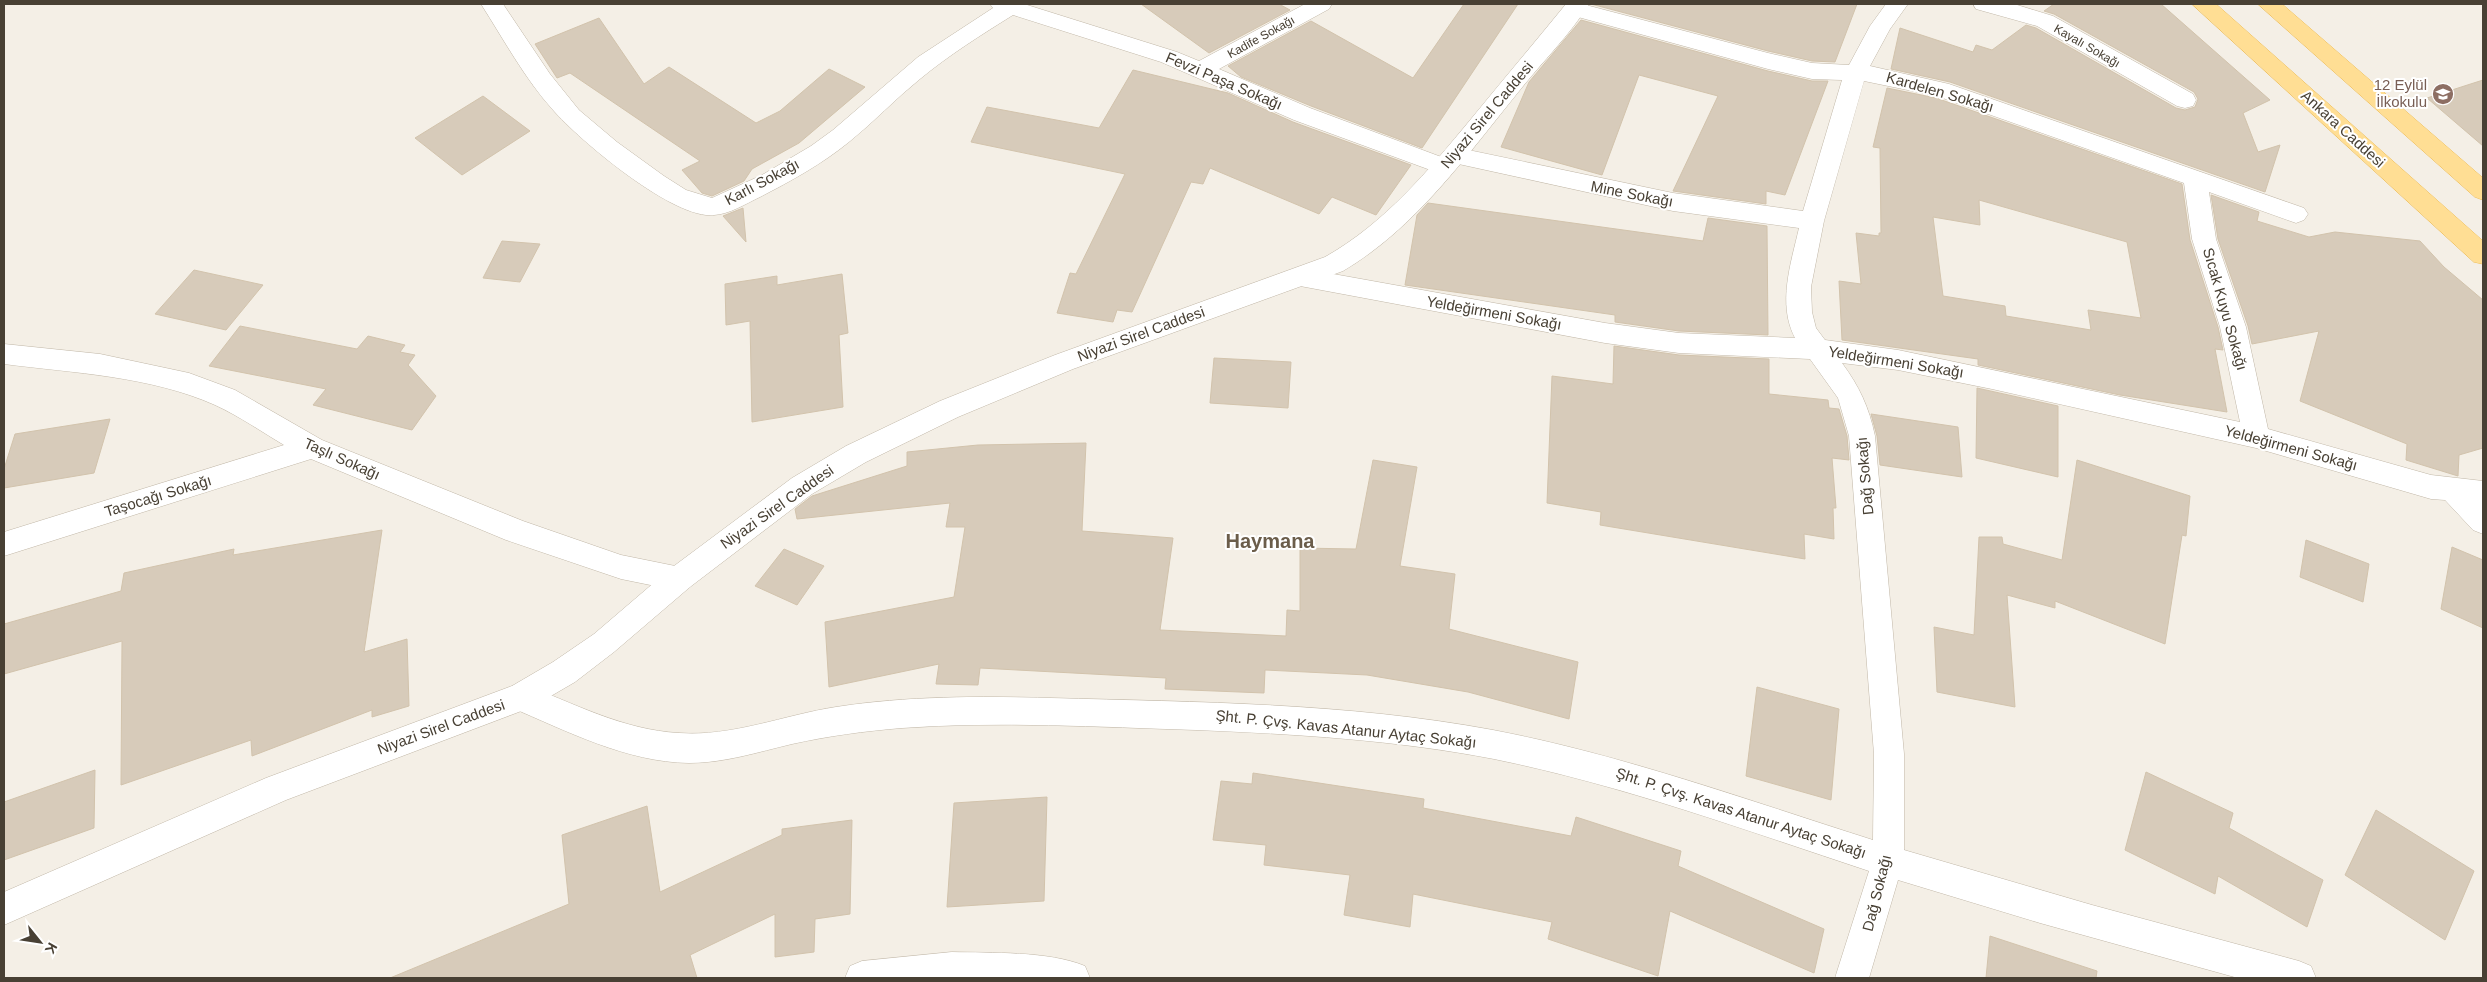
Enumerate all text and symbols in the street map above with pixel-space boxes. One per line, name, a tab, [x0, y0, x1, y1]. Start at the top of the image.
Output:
street label: Kadife Sokağı	[1225, 13, 1297, 61]
street label: Kayalı Sokağı	[2051, 21, 2123, 71]
street label: Fevzi Paşa Sokağı	[1163, 48, 1285, 113]
street label: Niyazi Sirel Caddesi	[1437, 58, 1536, 172]
street label: Kardelen Sokağı	[1884, 68, 1996, 115]
place label: 12 Eylül İlkokulu	[2374, 76, 2427, 110]
school or university icon: 12 Eylül İlkokulu	[2431, 82, 2455, 106]
street label: Ankara Caddesi	[2298, 87, 2389, 171]
street label: Karlı Sokağı	[722, 155, 802, 208]
street label: Mine Sokağı	[1590, 177, 1675, 210]
street label: Sıcak Kuyu Sokağı	[2200, 246, 2251, 372]
street label: Yeldeğirmeni Sokağı	[1425, 292, 1563, 333]
street label: Niyazi Sirel Caddesi	[1075, 303, 1207, 364]
street label: Yeldeğirmeni Sokağı	[1827, 342, 1965, 381]
street label: Yeldeğirmeni Sokağı	[2223, 422, 2360, 473]
street label: Taşlı Sokağı	[301, 434, 383, 483]
street label: Dağ Sokağı	[1853, 436, 1876, 516]
street label: Niyazi Sirel Caddesi	[717, 461, 837, 552]
street label: Taşocağı Sokağı	[102, 471, 213, 520]
district label: Haymana	[1226, 530, 1315, 552]
street label: Niyazi Sirel Caddesi	[375, 696, 507, 757]
street label: Şht. P. Çvş. Kavas Atanur Aytaç Sokağı	[1215, 706, 1477, 751]
street label: Şht. P. Çvş. Kavas Atanur Aytaç Sokağı	[1614, 764, 1868, 861]
street label: Dağ Sokağı	[1859, 853, 1894, 933]
north arrow	[15, 917, 65, 967]
text: K	[42, 940, 61, 957]

